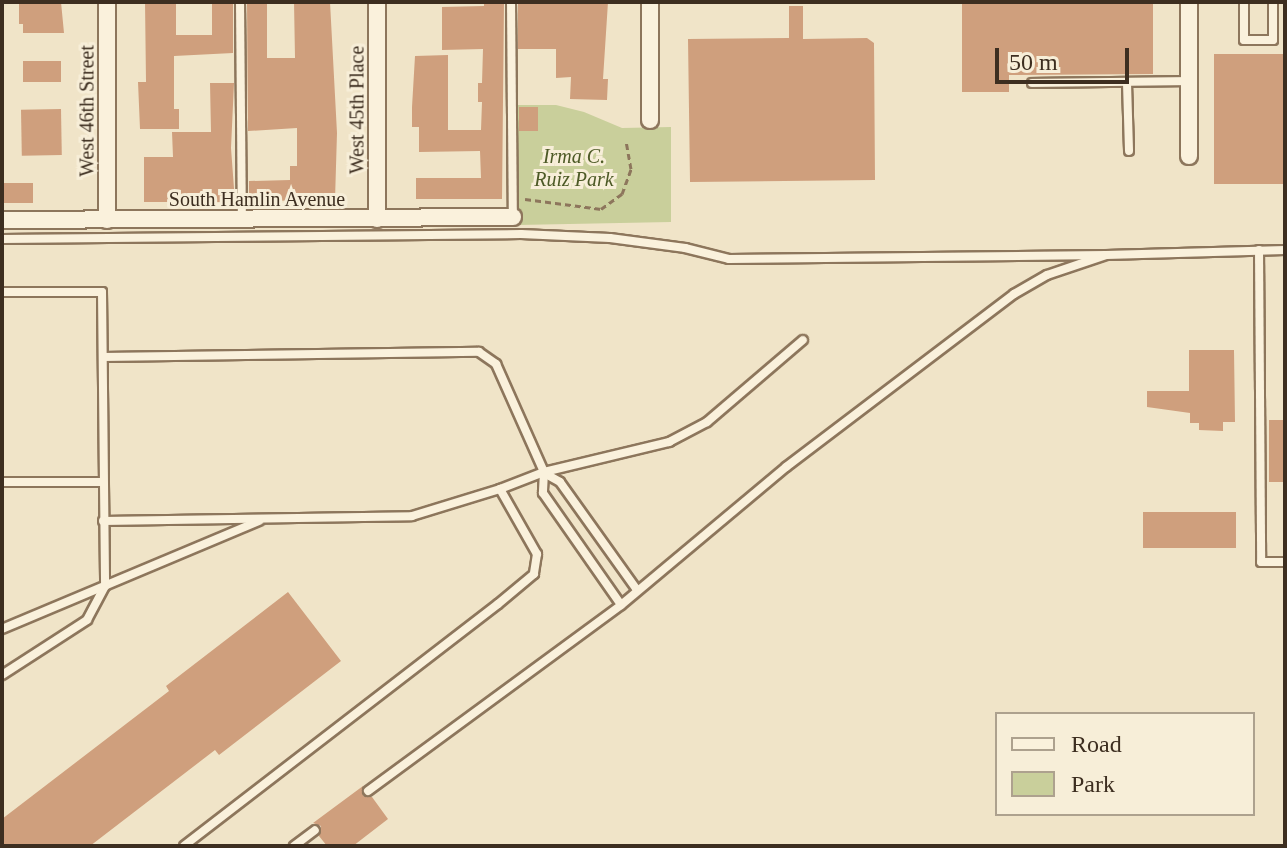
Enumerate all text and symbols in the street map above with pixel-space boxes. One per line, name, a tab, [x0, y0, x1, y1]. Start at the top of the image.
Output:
scale bar	[999, 32, 1133, 82]
street label: West 46th Street	[75, 45, 99, 177]
street label: West 45th Place	[345, 46, 369, 174]
text: 50 m	[1009, 49, 1058, 75]
park label: Irma C. Ruiz Park	[534, 145, 614, 192]
street label: South Hamlin Avenue	[168, 187, 346, 211]
legend	[995, 712, 1255, 816]
text: Road	[1071, 731, 1122, 757]
text: Park	[1071, 771, 1115, 797]

